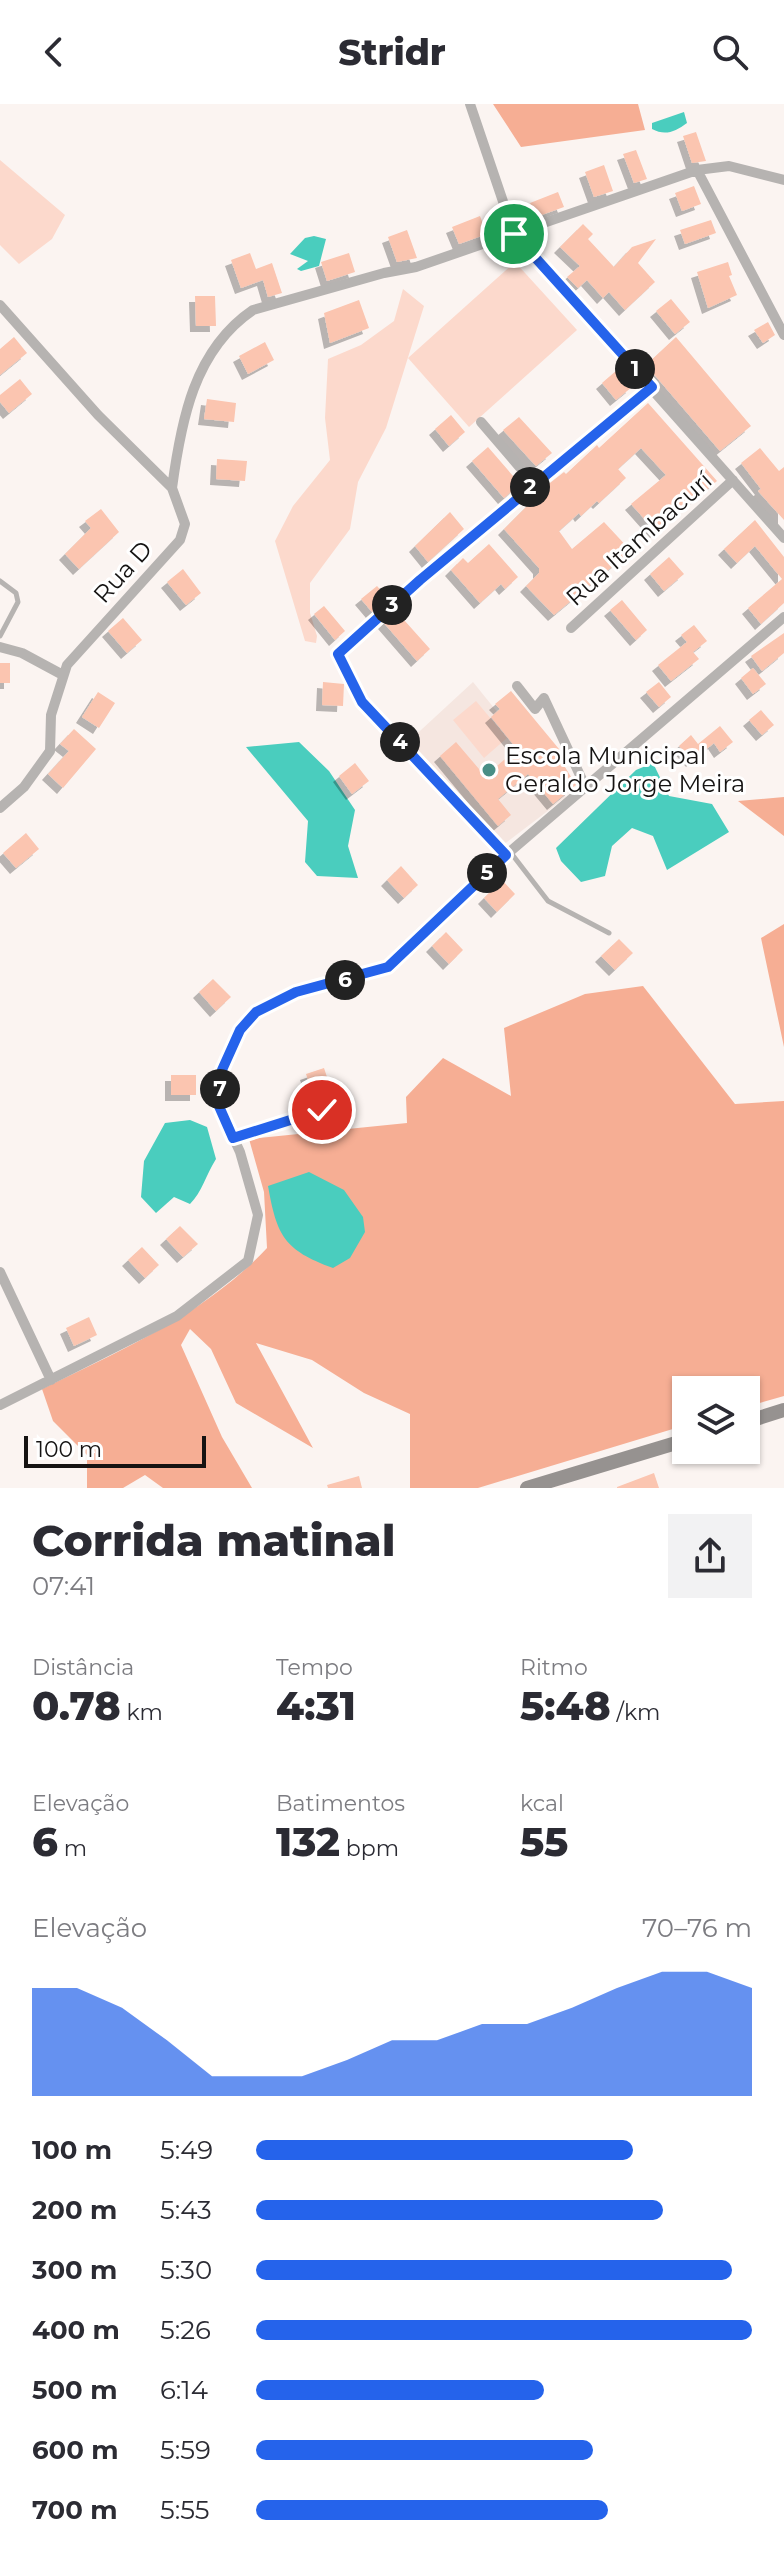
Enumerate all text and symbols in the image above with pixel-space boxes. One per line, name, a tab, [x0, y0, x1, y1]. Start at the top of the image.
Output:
icon: back	[32, 30, 76, 74]
text: Stridr	[338, 30, 446, 74]
icon: search	[708, 30, 752, 74]
pin	[480, 200, 548, 268]
icon: arrive	[492, 212, 536, 256]
pin: 1	[615, 349, 655, 389]
text: 1	[631, 355, 639, 382]
street label: Rua Itambacurí	[560, 465, 719, 612]
pin: 2	[510, 467, 550, 507]
text: 2	[524, 473, 536, 500]
street label: Rua D	[87, 535, 158, 609]
pin: 3	[372, 585, 412, 625]
text: 3	[385, 591, 399, 618]
pin: 4	[380, 722, 420, 762]
text: 4	[392, 728, 408, 755]
place label: Escola Municipal Geraldo Jorge Meira	[505, 741, 745, 798]
marker: Escola Municipal Geraldo Jorge Meira	[480, 761, 498, 779]
pin: 5	[467, 853, 507, 893]
text: 5	[480, 859, 494, 886]
pin: 6	[325, 960, 365, 1000]
text: 6	[338, 966, 352, 993]
pin: 7	[200, 1069, 240, 1109]
text: 7	[213, 1075, 227, 1102]
pin	[288, 1076, 356, 1144]
icon: check	[300, 1088, 344, 1132]
map controls	[672, 1376, 760, 1464]
button: layers	[672, 1376, 760, 1464]
scale bar	[24, 1432, 206, 1468]
text: 100 m	[36, 1436, 102, 1463]
text: Corrida matinal	[32, 1513, 396, 1567]
button: share	[668, 1514, 752, 1598]
text: 07:41	[32, 1570, 95, 1602]
text: Distância	[32, 1654, 134, 1681]
text: Tempo	[276, 1654, 353, 1681]
text: Ritmo	[520, 1654, 588, 1681]
text: 0.78	[32, 1681, 121, 1730]
text: 4:31	[276, 1681, 356, 1730]
text: 5:48	[520, 1681, 611, 1730]
text: km	[121, 1699, 163, 1726]
text: /km	[611, 1699, 660, 1726]
text: Elevação	[32, 1790, 129, 1817]
text: Batimentos	[276, 1790, 405, 1817]
text: kcal	[520, 1790, 564, 1817]
text: 6	[32, 1817, 58, 1866]
text: 132	[276, 1817, 340, 1866]
text: 55	[520, 1817, 568, 1866]
text: m	[58, 1835, 87, 1862]
text: bpm	[340, 1835, 399, 1862]
text: Elevação	[32, 1912, 147, 1944]
text: 70–76 m	[642, 1912, 752, 1944]
text: 100 m	[32, 2134, 112, 2166]
text: 5:49	[160, 2134, 213, 2166]
text: 200 m	[32, 2194, 117, 2226]
text: 5:43	[160, 2194, 212, 2226]
text: 300 m	[32, 2254, 117, 2286]
text: 5:30	[160, 2254, 212, 2286]
text: 400 m	[32, 2314, 120, 2346]
text: 5:26	[160, 2314, 211, 2346]
text: 500 m	[32, 2374, 117, 2406]
text: 6:14	[160, 2374, 208, 2406]
text: 600 m	[32, 2434, 119, 2466]
text: 5:59	[160, 2434, 211, 2466]
text: 700 m	[32, 2494, 118, 2526]
text: 5:55	[160, 2494, 210, 2526]

